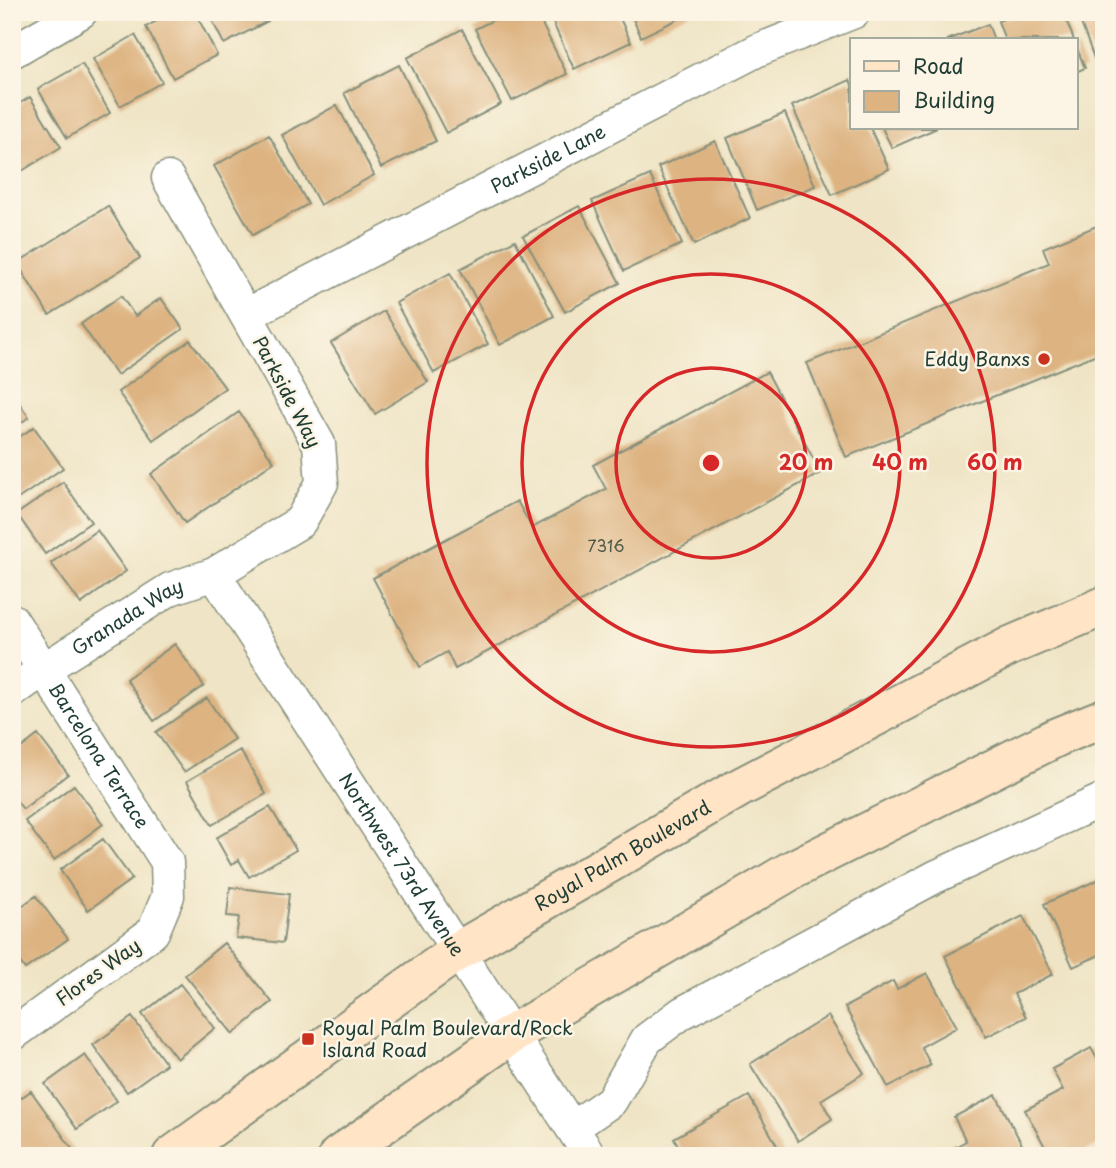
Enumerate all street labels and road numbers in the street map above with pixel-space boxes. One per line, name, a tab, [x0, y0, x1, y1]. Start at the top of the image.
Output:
street label: Parkside Lane	[485, 116, 610, 199]
street label: Parkside Way	[247, 331, 329, 452]
street label: Granada Way	[65, 571, 187, 661]
street label: Barcelona Terrace	[42, 677, 157, 834]
street label: Northwest 73rd Avenue	[333, 767, 472, 961]
street label: Royal Palm Boulevard	[529, 792, 716, 917]
street label: Flores Way	[49, 931, 146, 1012]

